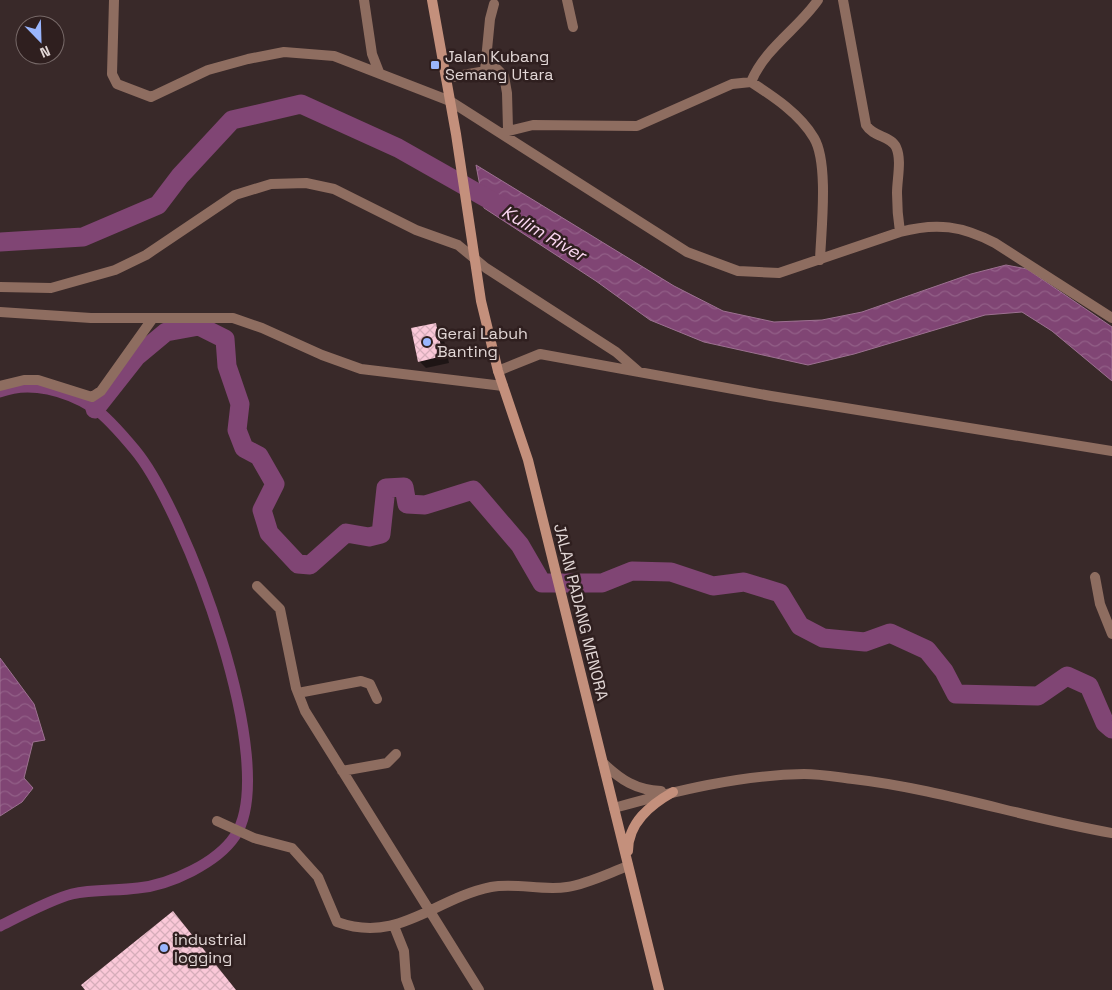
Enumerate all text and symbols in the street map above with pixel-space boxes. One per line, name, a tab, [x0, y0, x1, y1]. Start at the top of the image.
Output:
north arrow	[15, 15, 65, 65]
text: N	[37, 42, 53, 62]
place label: Jalan Kubang Semang Utara	[445, 46, 554, 85]
marker: Jalan Kubang Semang Utara	[429, 59, 441, 71]
water label: Kulim River	[498, 200, 592, 267]
place label: Gerai Labuh Banting	[437, 323, 528, 362]
marker: Gerai Labuh Banting	[421, 336, 433, 348]
street label: JALAN PADANG MENORA	[549, 521, 613, 703]
place label: industrial logging	[174, 929, 247, 968]
marker: industrial logging	[158, 942, 170, 954]

